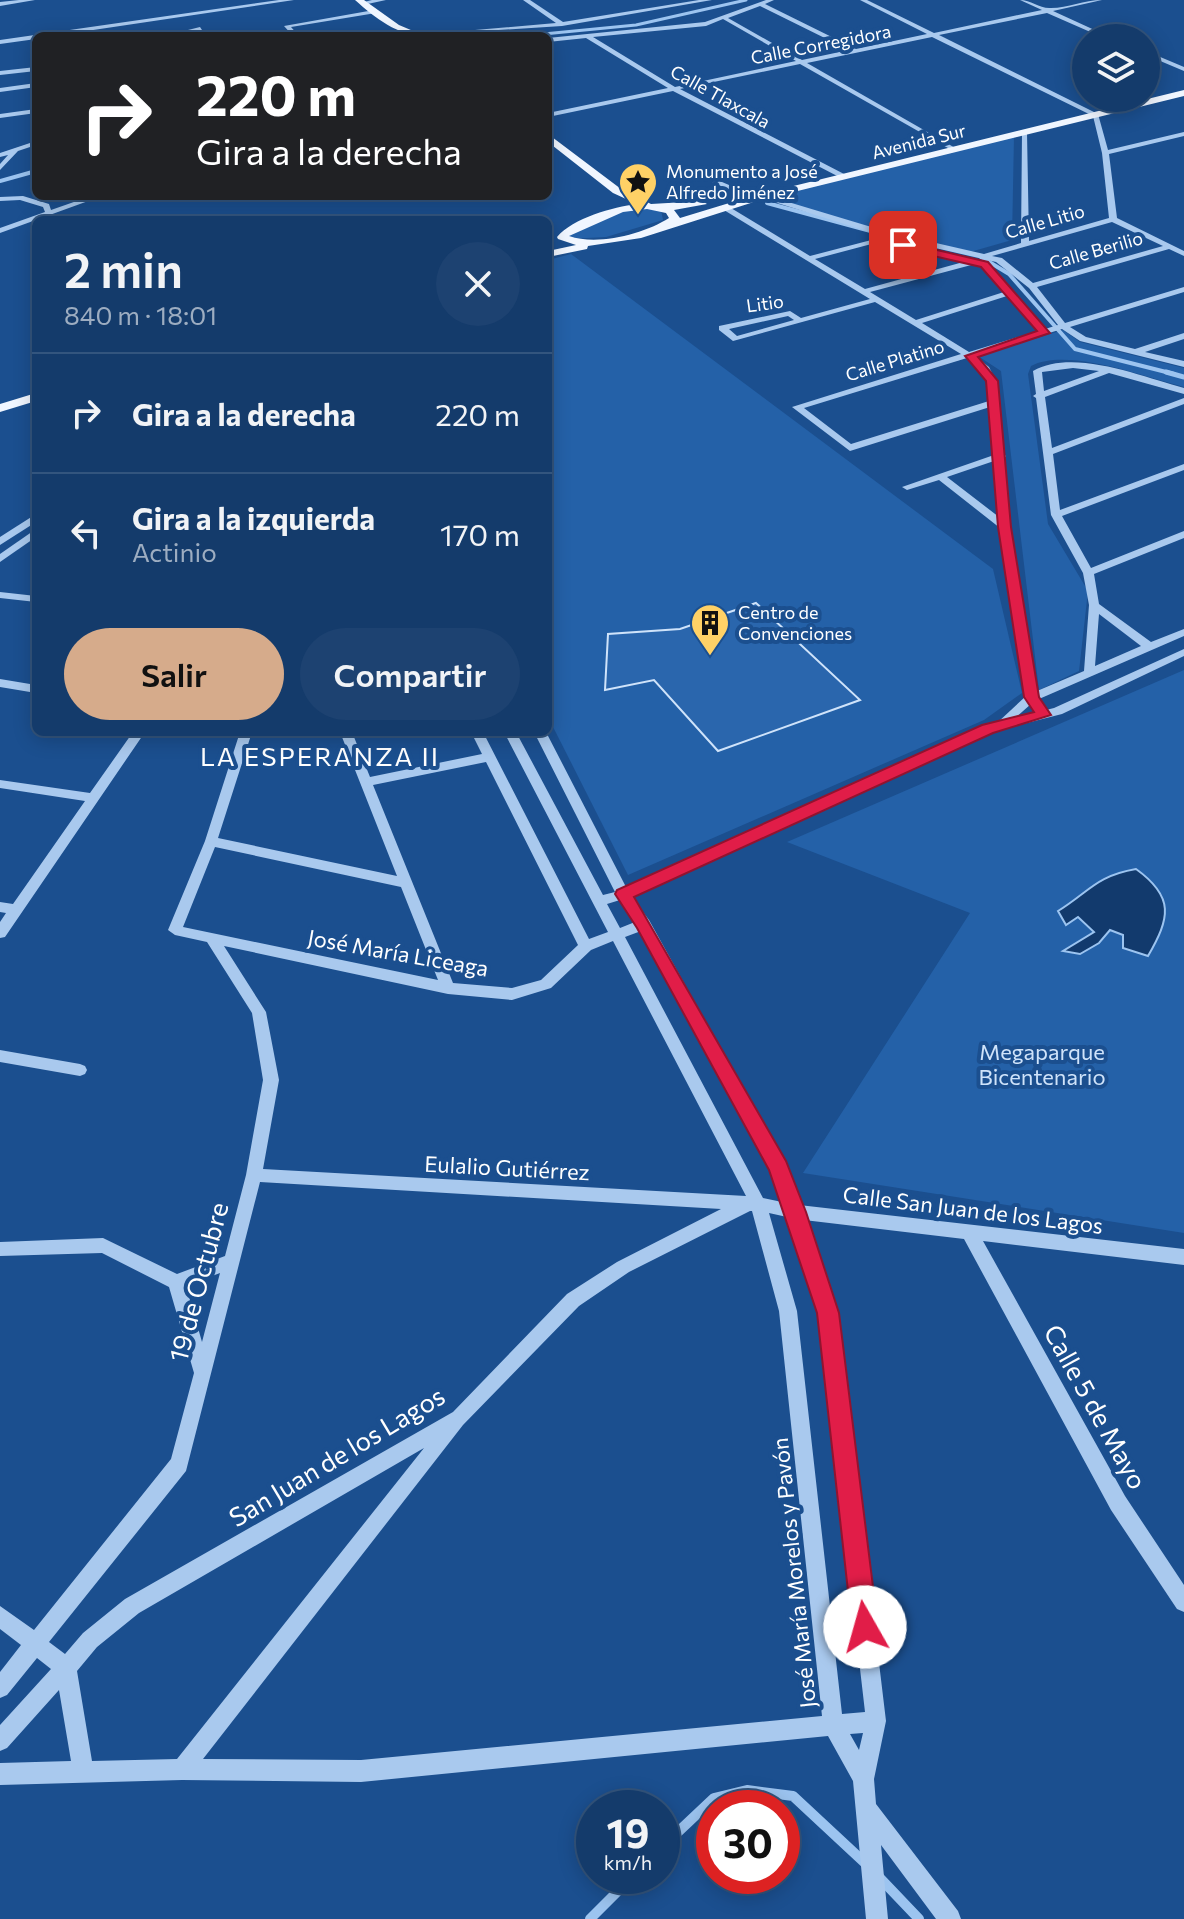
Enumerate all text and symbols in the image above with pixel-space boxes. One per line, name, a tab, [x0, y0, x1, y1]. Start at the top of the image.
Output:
street label: Calle Corregidora	[749, 20, 893, 68]
map controls	[1072, 24, 1160, 112]
button: layers	[1072, 24, 1160, 112]
text: 220 m	[196, 59, 356, 128]
street label: Calle Tlaxcala	[667, 60, 774, 133]
icon: right	[64, 64, 168, 168]
street label: Avenida Sur	[869, 119, 968, 163]
text: Gira a la derecha	[196, 128, 462, 172]
place label: Monumento a José Alfredo Jiménez	[666, 160, 818, 203]
place icon: Monumento a José Alfredo Jiménez	[617, 161, 659, 216]
street label: Calle Litio	[1003, 199, 1087, 243]
pin	[869, 211, 937, 279]
icon: arrive	[881, 223, 925, 267]
street label: Calle Berilio	[1046, 226, 1145, 274]
text: 2 min	[64, 239, 183, 298]
button: close	[436, 242, 520, 326]
street label: Litio	[745, 289, 785, 317]
text: 840 m · 18:01	[64, 299, 217, 330]
street label: Calle Platino	[843, 335, 947, 386]
icon: right	[64, 391, 108, 435]
text: Gira a la derecha	[132, 395, 356, 432]
text: 220 m	[435, 395, 520, 432]
text: Gira a la izquierda	[132, 499, 375, 536]
icon: left	[64, 511, 108, 555]
text: 170 m	[440, 515, 520, 552]
text: Actinio	[132, 536, 217, 567]
place label: Centro de Convenciones	[738, 601, 852, 644]
building icon: Centro de Convenciones	[689, 602, 731, 657]
button: Salir	[64, 628, 284, 720]
button: Compartir	[300, 628, 520, 720]
district label: LA ESPERANZA II	[200, 740, 440, 771]
street label: José María Liceaga	[306, 923, 491, 982]
park label: Megaparque Bicentenario	[978, 1038, 1106, 1090]
street label: Eulalio Gutiérrez	[424, 1150, 590, 1185]
street label: Calle San Juan de los Lagos	[841, 1180, 1105, 1239]
street label: 19 de Octubre	[161, 1198, 234, 1365]
street label: Calle 5 de Mayo	[1038, 1319, 1154, 1494]
street label: San Juan de los Lagos	[223, 1379, 450, 1532]
street label: José María Morelos y Pavón	[766, 1436, 821, 1710]
position arrow	[823, 1585, 907, 1669]
speed limit sign: 30	[696, 1790, 800, 1894]
text: 19	[607, 1807, 649, 1856]
text: km/h	[604, 1850, 652, 1874]

